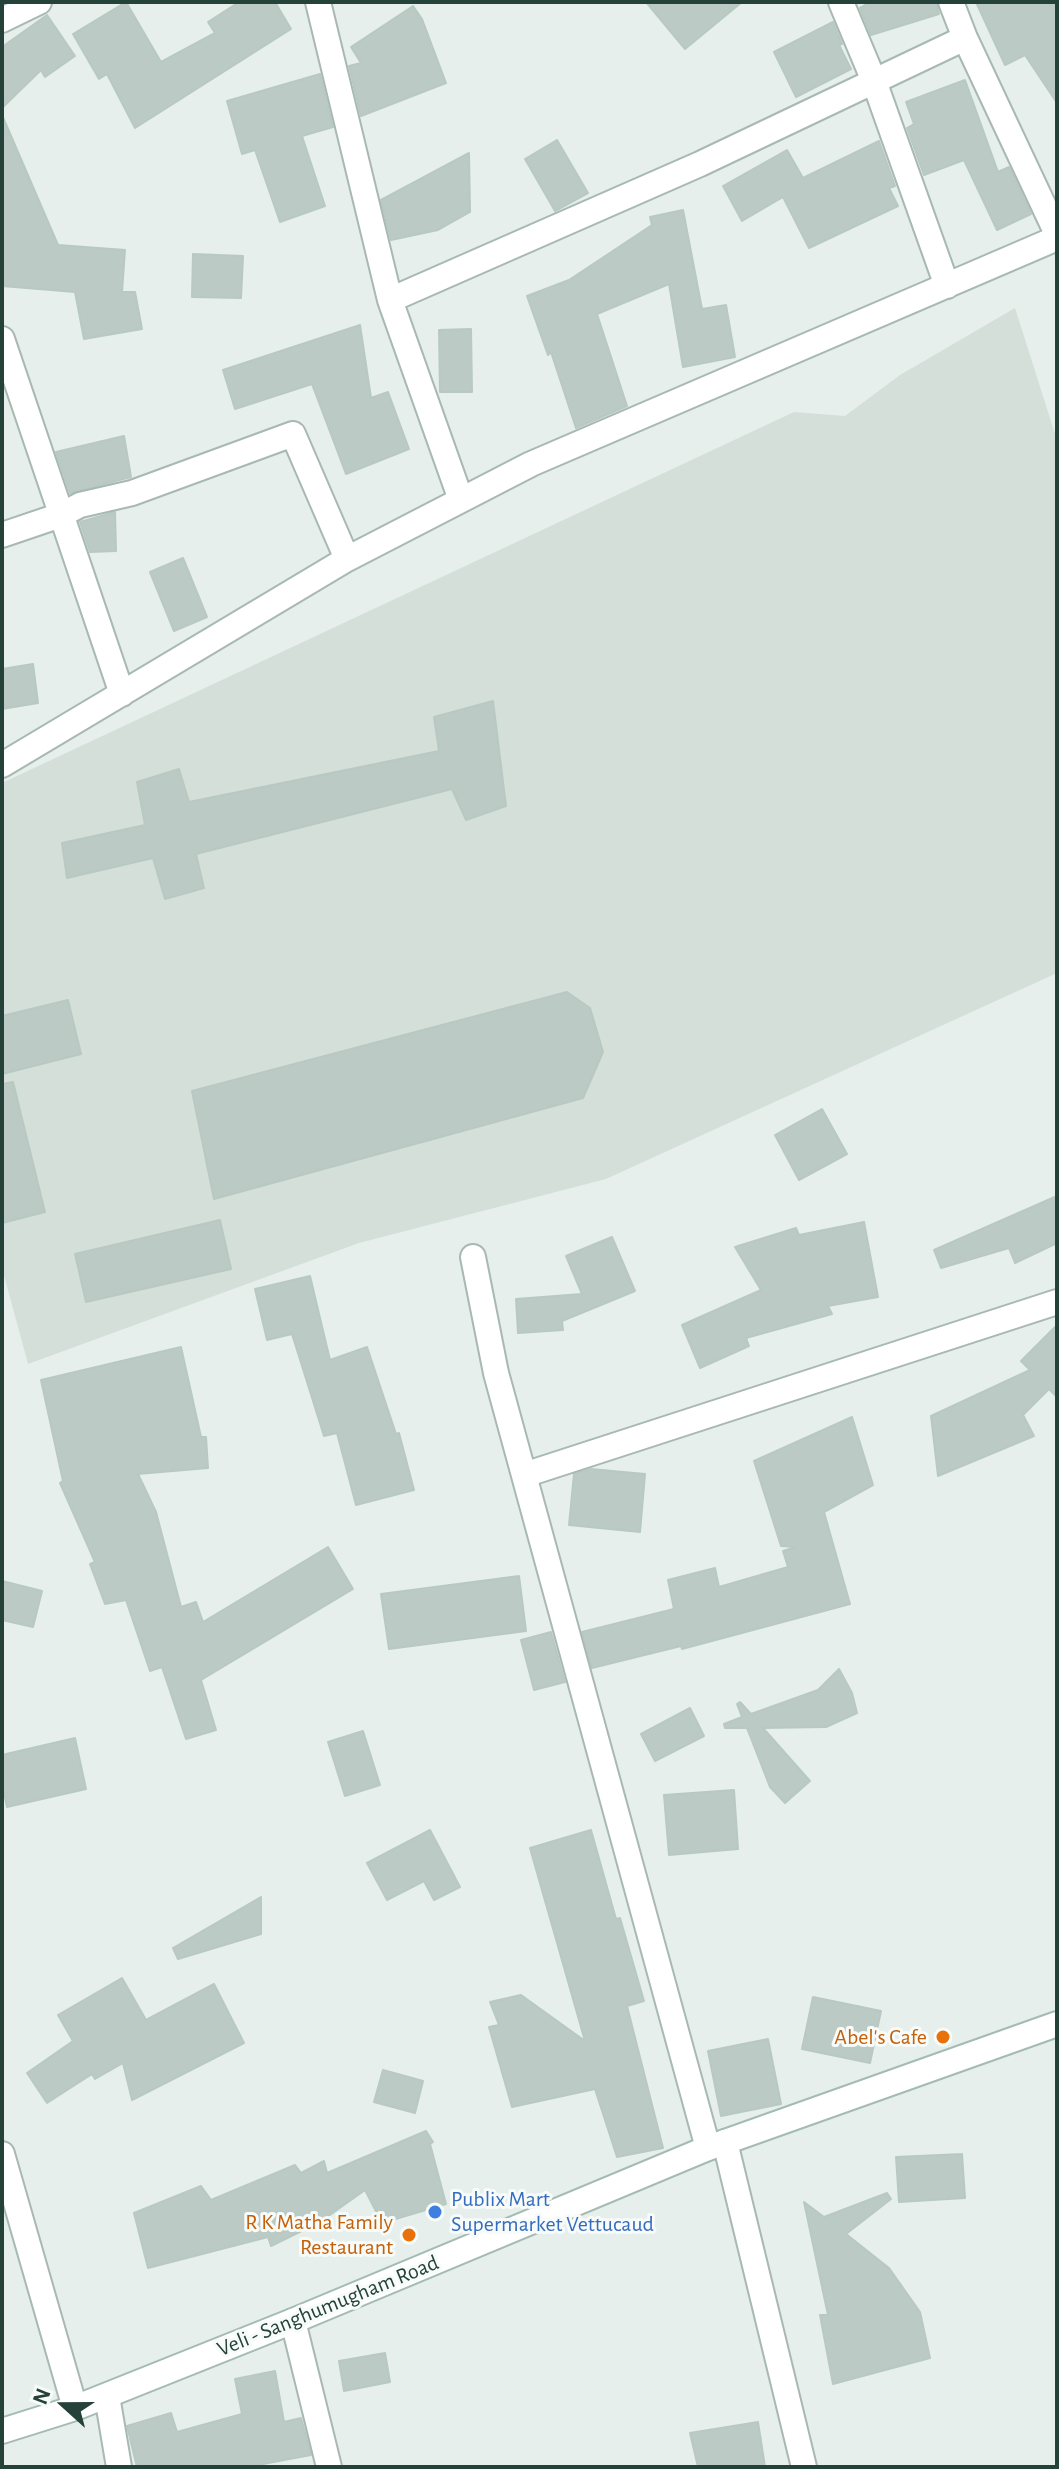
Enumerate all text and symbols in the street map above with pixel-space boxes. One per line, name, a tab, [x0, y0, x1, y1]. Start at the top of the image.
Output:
place label: Abel's Cafe	[834, 2024, 927, 2050]
marker: Abel's Cafe	[934, 2028, 952, 2046]
place label: Publix Mart Supermarket Vettucaud	[451, 2186, 654, 2238]
marker: Publix Mart Supermarket Vettucaud	[426, 2203, 444, 2221]
place label: R K Matha Family Restaurant	[245, 2209, 393, 2260]
marker: R K Matha Family Restaurant	[400, 2226, 418, 2244]
street label: Veli - Sanghumugham Road	[213, 2249, 443, 2363]
north arrow	[24, 2365, 104, 2445]
text: N	[29, 2385, 55, 2407]

